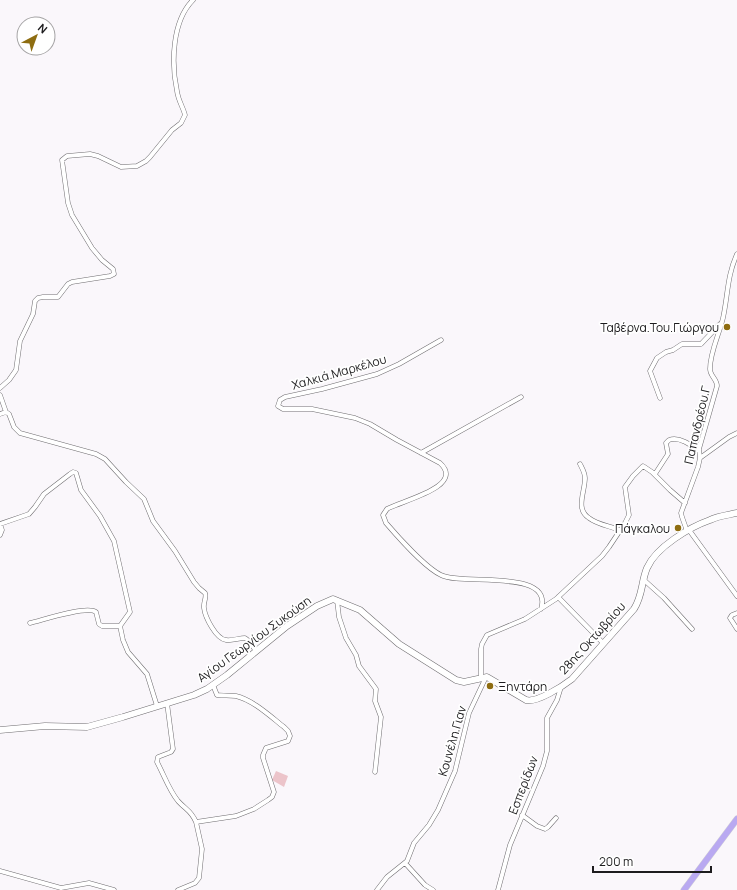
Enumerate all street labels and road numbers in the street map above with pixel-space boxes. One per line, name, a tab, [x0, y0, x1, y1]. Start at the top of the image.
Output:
street label: Χαλκιά.Μαρκέλου	[290, 350, 388, 394]
street label: Παπανδρέου.Γ	[680, 384, 714, 466]
street label: Αγίου Γεωργίου Συκούση	[194, 592, 314, 686]
street label: 28ης Οκτωβρίου	[555, 598, 629, 678]
street label: Κουνέλη.Γιαν	[434, 704, 470, 778]
street label: Εσπερίδων	[504, 753, 542, 817]

